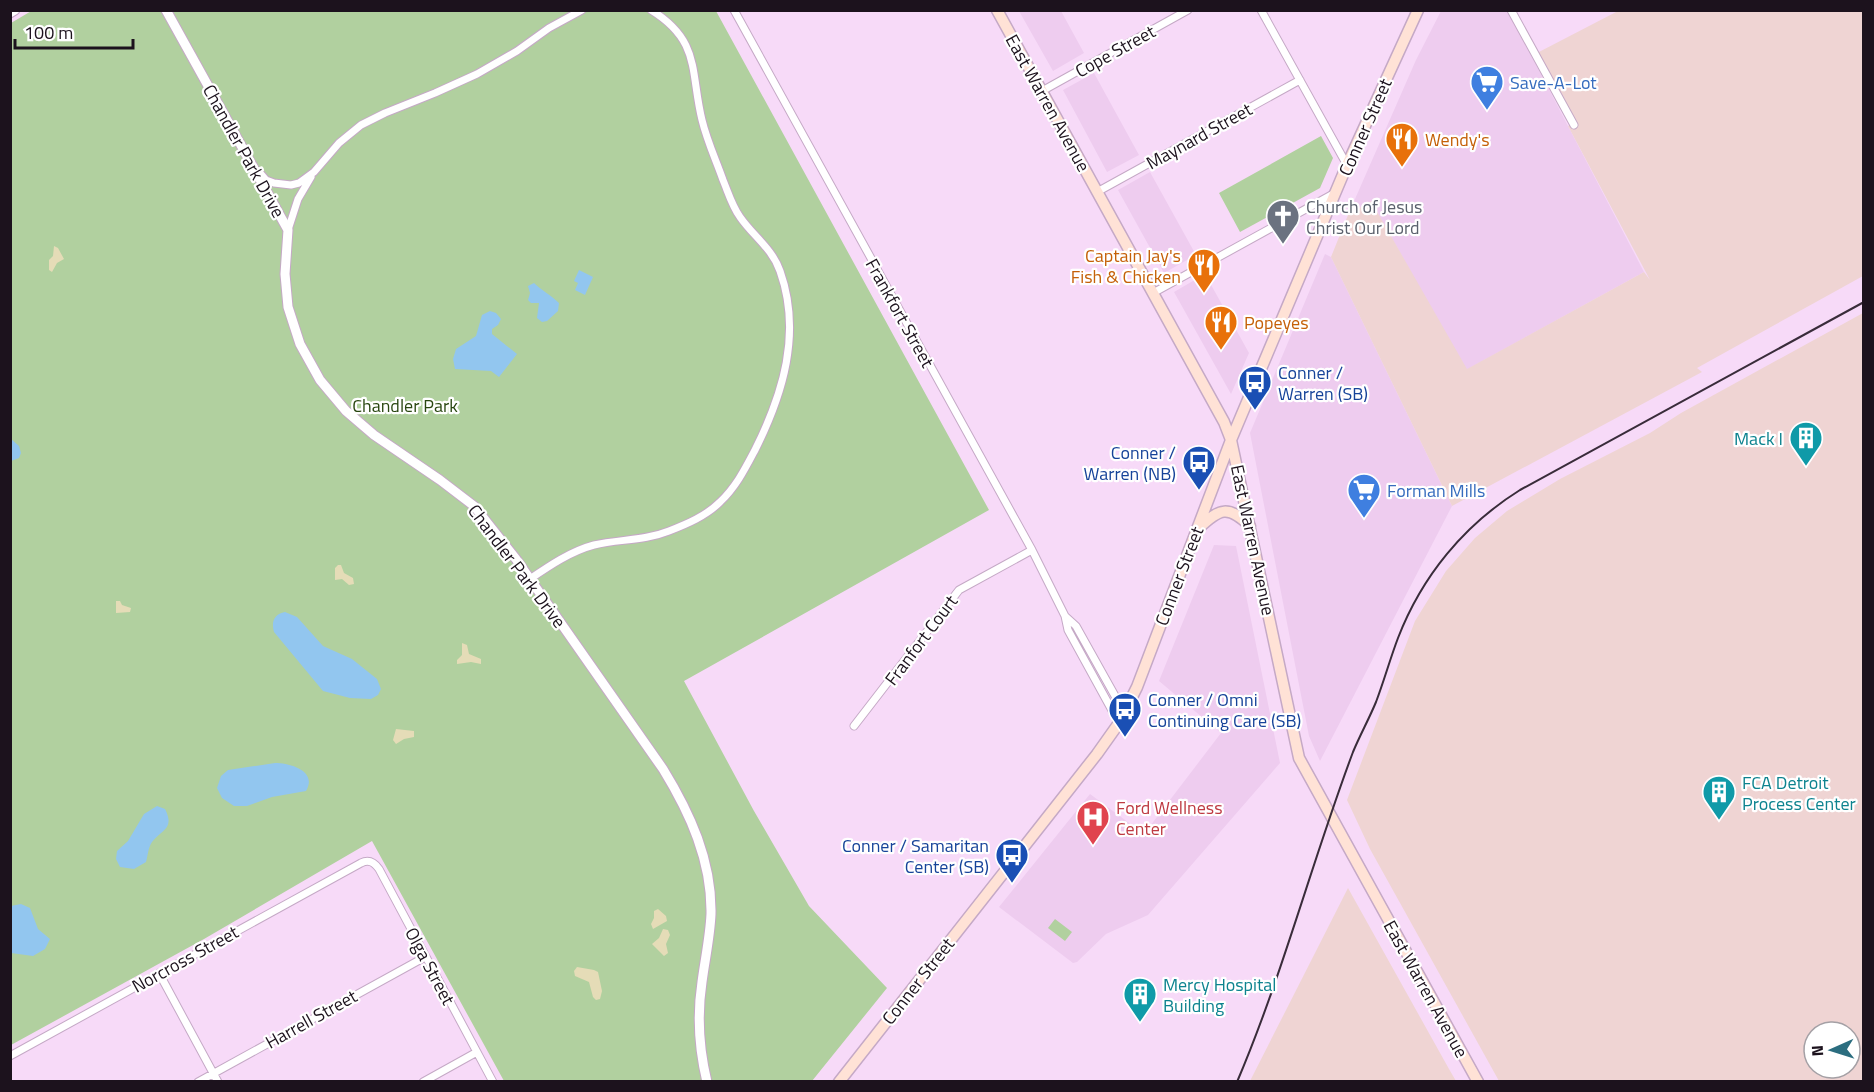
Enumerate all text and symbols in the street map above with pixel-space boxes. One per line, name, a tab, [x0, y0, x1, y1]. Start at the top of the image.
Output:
scale bar	[15, 12, 134, 50]
street label: Cope Street	[1070, 18, 1161, 84]
text: 100 m	[24, 19, 73, 46]
street label: East Warren Avenue	[999, 29, 1097, 177]
supermarket icon: Save-A-Lot	[1469, 64, 1505, 111]
place label: Save-A-Lot	[1510, 69, 1597, 96]
street label: Conner Street	[1331, 73, 1399, 180]
street label: Chandler Park Drive	[196, 79, 292, 223]
street label: Maynard Street	[1141, 95, 1257, 176]
restaurant icon: Wendy's	[1384, 121, 1420, 168]
place label: Wendy's	[1425, 126, 1490, 153]
place label: Church of Jesus Christ Our Lord	[1306, 193, 1422, 241]
church icon: Church of Jesus Christ Our Lord	[1265, 198, 1301, 245]
place label: Captain Jay's Fish & Chicken	[1071, 242, 1181, 290]
restaurant icon: Captain Jay's Fish & Chicken	[1186, 247, 1222, 294]
street label: Frankfort Street	[859, 254, 941, 373]
restaurant icon: Popeyes	[1203, 304, 1239, 351]
place label: Popeyes	[1244, 309, 1309, 336]
place label: Conner / Warren (SB)	[1278, 359, 1368, 407]
bus stop icon: Conner / Warren (SB)	[1237, 364, 1273, 411]
park label: Chandler Park	[352, 392, 458, 419]
building icon: Mack I	[1788, 420, 1824, 467]
place label: Mack I	[1734, 425, 1783, 452]
place label: Conner / Warren (NB)	[1084, 439, 1176, 487]
bus stop icon: Conner / Warren (NB)	[1181, 444, 1217, 491]
street label: East Warren Avenue	[1224, 462, 1282, 618]
supermarket icon: Forman Mills	[1346, 472, 1382, 519]
place label: Forman Mills	[1387, 477, 1485, 504]
street label: Chandler Park Drive	[461, 498, 573, 634]
street label: Conner Street	[1148, 522, 1211, 629]
street label: Franfort Court	[878, 589, 964, 691]
place label: Conner / Omni Continuing Care (SB)	[1148, 686, 1301, 734]
bus stop icon: Conner / Omni Continuing Care (SB)	[1107, 691, 1143, 738]
place label: FCA Detroit Process Center	[1742, 769, 1856, 817]
building icon: FCA Detroit Process Center	[1701, 774, 1737, 821]
place label: Ford Wellness Center	[1116, 794, 1223, 842]
hospital icon: Ford Wellness Center	[1075, 799, 1111, 846]
place label: Conner / Samaritan Center (SB)	[842, 832, 989, 880]
bus stop icon: Conner / Samaritan Center (SB)	[994, 837, 1030, 884]
street label: East Warren Avenue	[1377, 915, 1475, 1063]
street label: Norcross Street	[127, 918, 244, 999]
street label: Olga Street	[398, 922, 462, 1010]
street label: Conner Street	[875, 931, 961, 1030]
place label: Mercy Hospital Building	[1163, 971, 1277, 1019]
building icon: Mercy Hospital Building	[1122, 976, 1158, 1023]
street label: Harrell Street	[260, 982, 362, 1055]
north arrow	[1802, 1020, 1862, 1080]
text: N	[1805, 1045, 1829, 1057]

